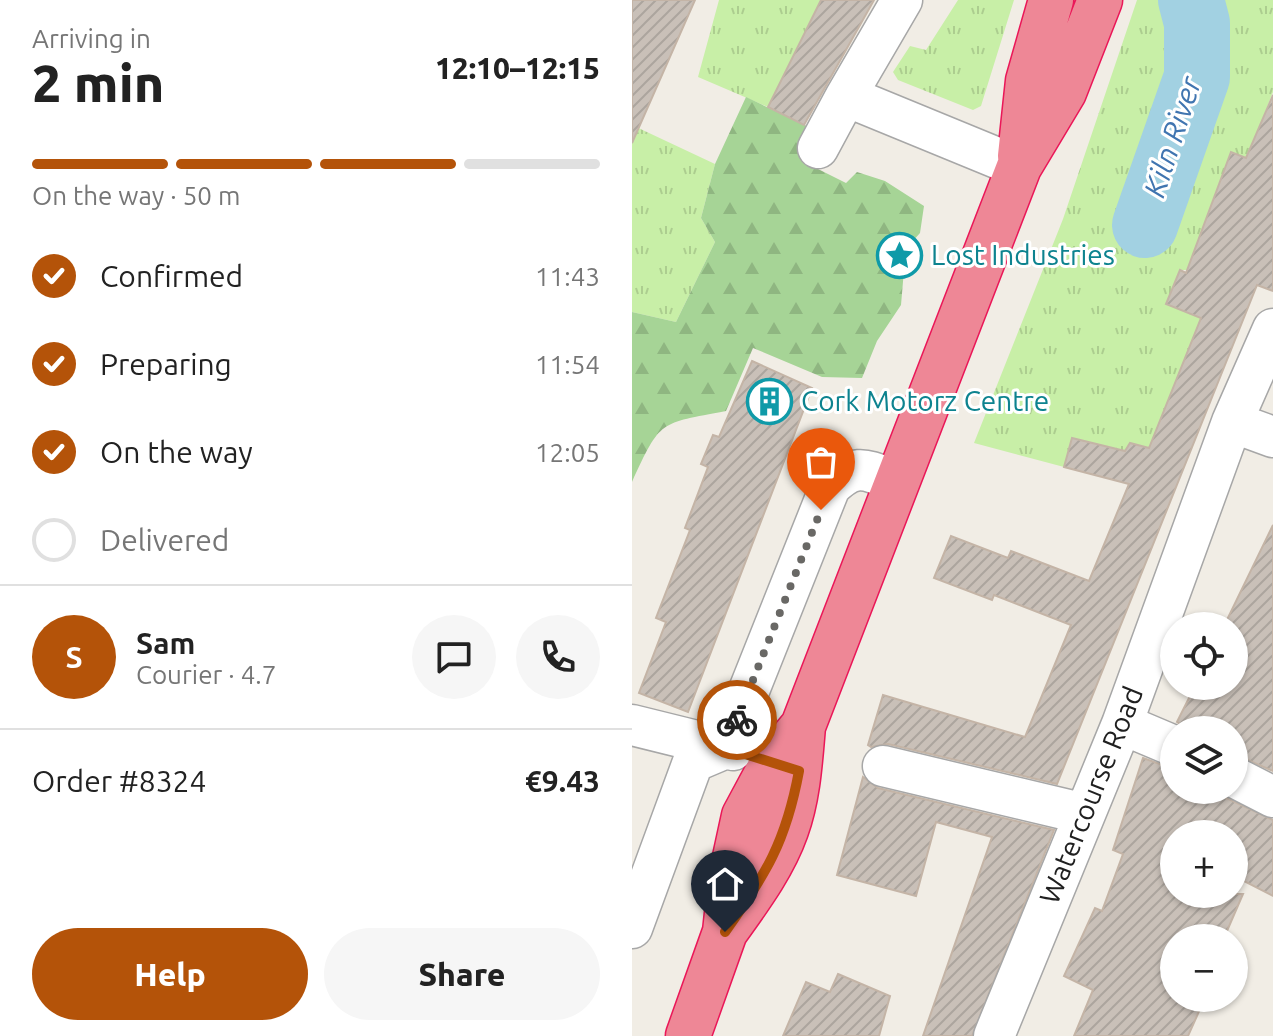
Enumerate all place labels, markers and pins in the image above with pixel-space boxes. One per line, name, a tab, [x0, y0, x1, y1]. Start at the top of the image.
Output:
place icon: Lost Industries	[876, 231, 924, 279]
place label: Lost Industries	[931, 239, 1115, 270]
building icon: Cork Motorz Centre	[746, 377, 794, 425]
place label: Cork Motorz Centre	[801, 385, 1049, 416]
pin	[787, 428, 855, 510]
pin	[691, 850, 759, 932]

